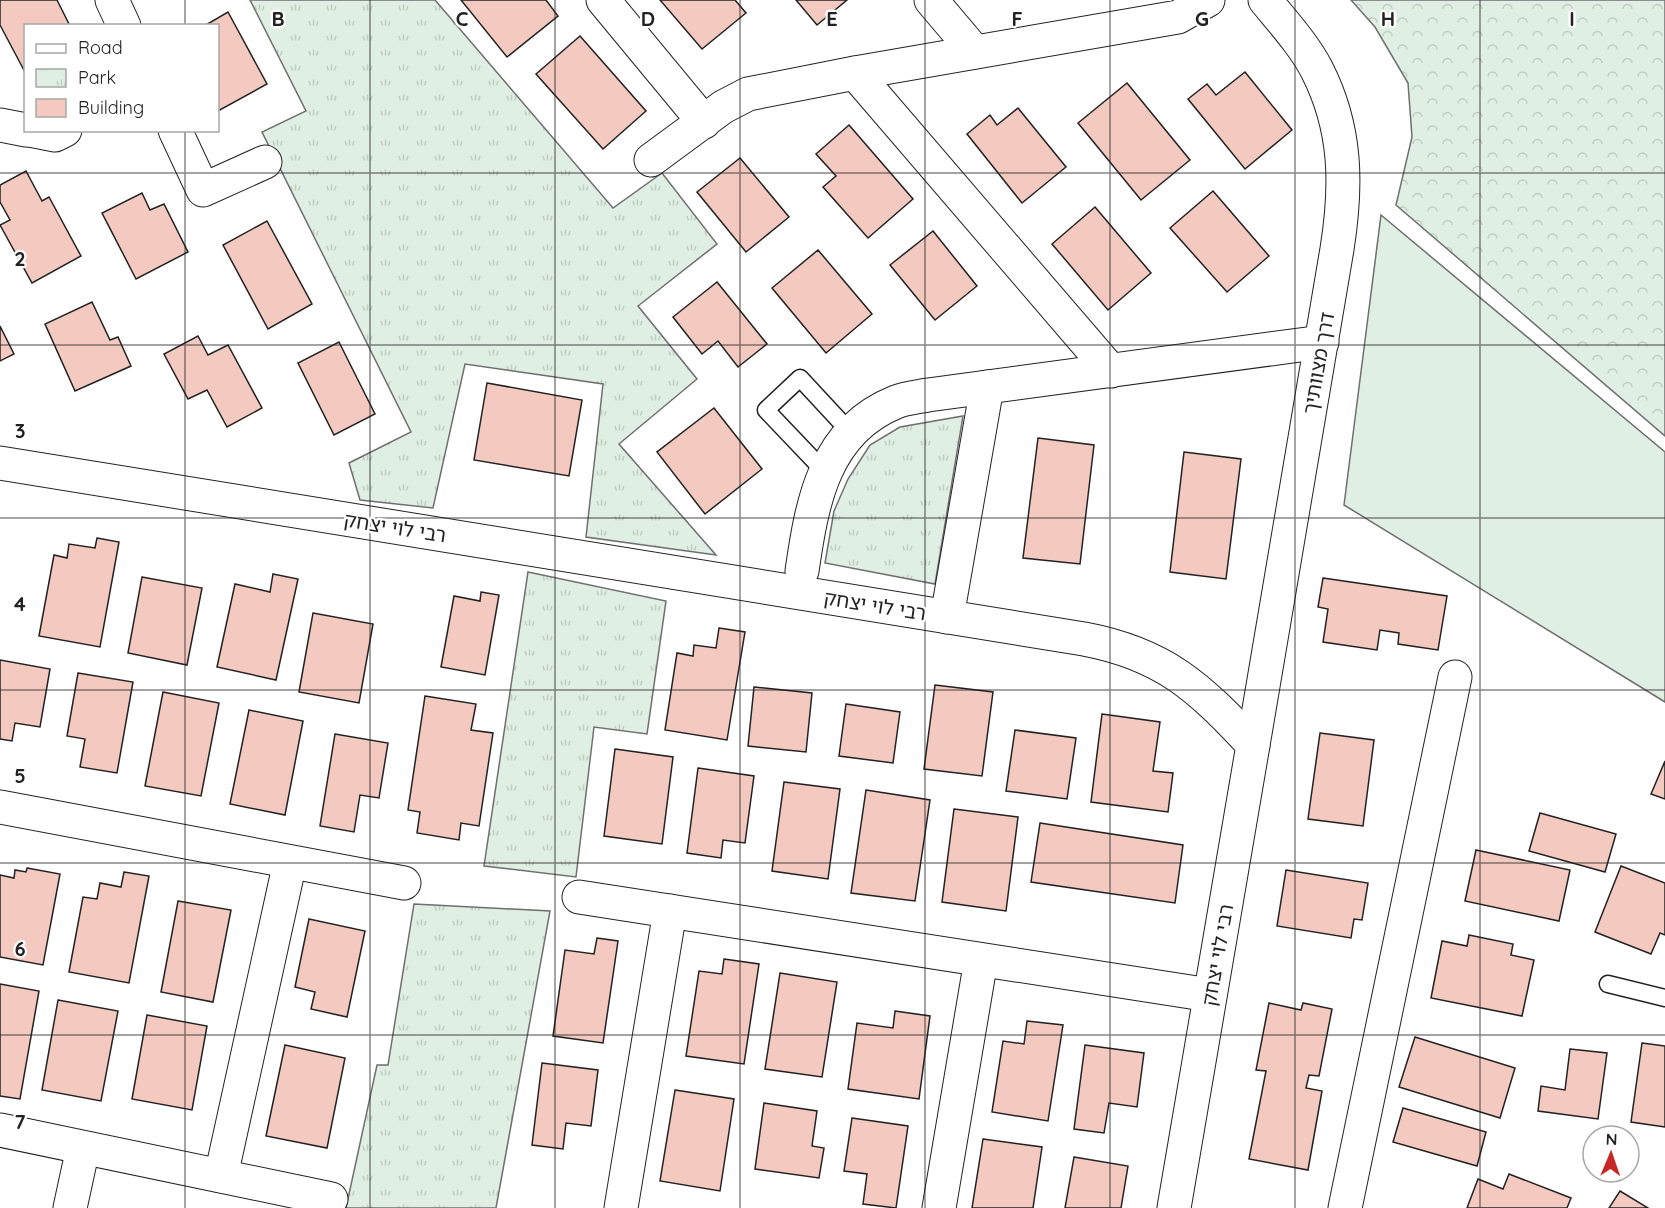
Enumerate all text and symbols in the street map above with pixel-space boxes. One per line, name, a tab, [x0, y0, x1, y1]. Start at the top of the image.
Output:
text: B	[271, 6, 285, 31]
text: C	[456, 6, 469, 31]
text: D	[641, 6, 655, 31]
text: E	[826, 6, 838, 31]
text: F	[1011, 6, 1023, 31]
text: G	[1195, 6, 1209, 31]
text: H	[1381, 6, 1395, 31]
text: I	[1569, 6, 1575, 31]
legend	[24, 24, 219, 132]
text: Road	[78, 36, 123, 59]
text: Park	[78, 66, 116, 89]
text: Building	[78, 96, 144, 119]
text: 2	[14, 246, 26, 271]
street label: דרך מצוותיך	[1297, 310, 1339, 416]
text: 3	[15, 418, 25, 443]
street label: רבי לוי יצחק	[342, 507, 448, 547]
street label: רבי לוי יצחק	[822, 585, 928, 625]
text: 4	[14, 591, 26, 616]
text: 5	[14, 763, 26, 788]
street label: רבי לוי יצחק	[1196, 902, 1238, 1008]
text: 6	[14, 936, 26, 961]
text: 7	[15, 1109, 26, 1134]
north arrow	[1581, 1124, 1641, 1184]
text: N	[1605, 1129, 1618, 1149]

